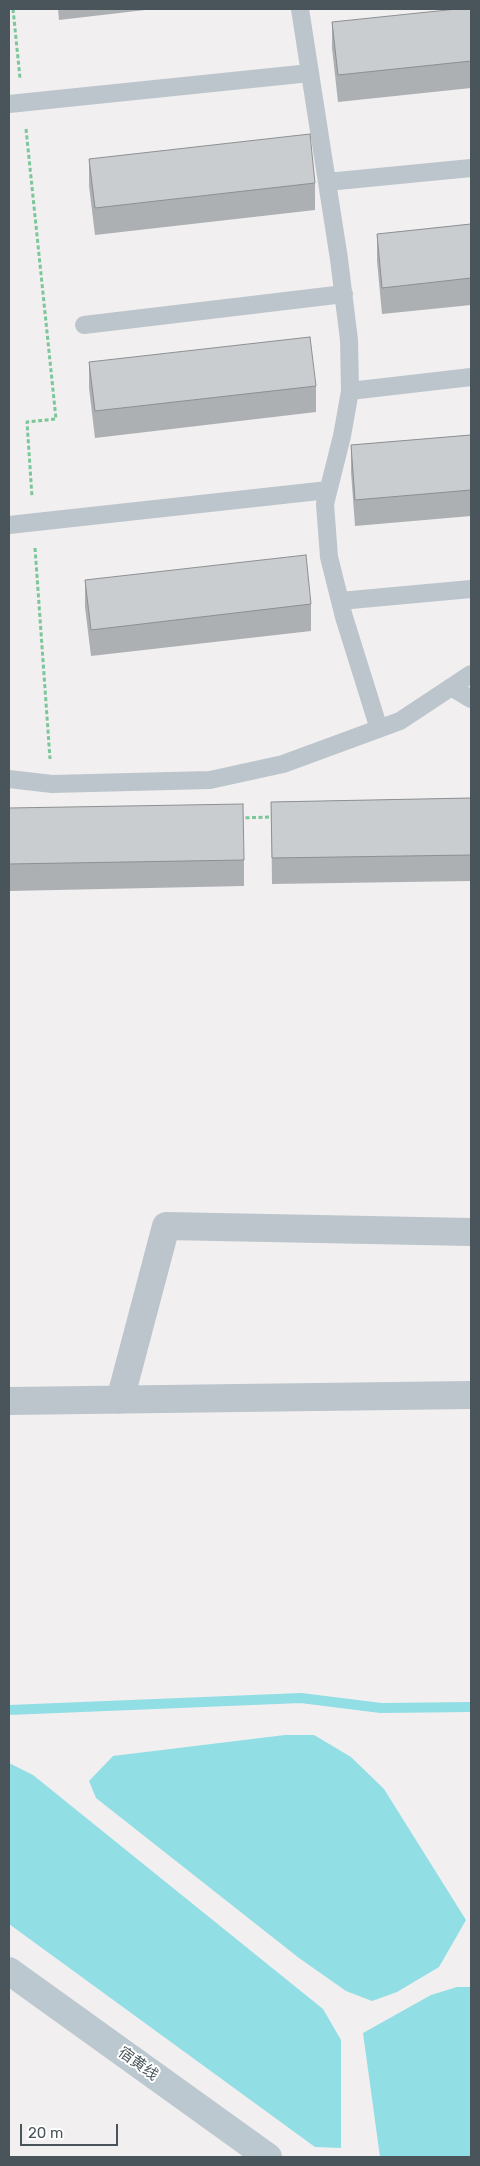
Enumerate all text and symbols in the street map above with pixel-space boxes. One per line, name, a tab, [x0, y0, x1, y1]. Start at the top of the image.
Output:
street label: 宿黄线	[115, 2043, 161, 2085]
scale bar	[22, 2114, 120, 2146]
text: 20 m	[28, 2124, 63, 2142]

